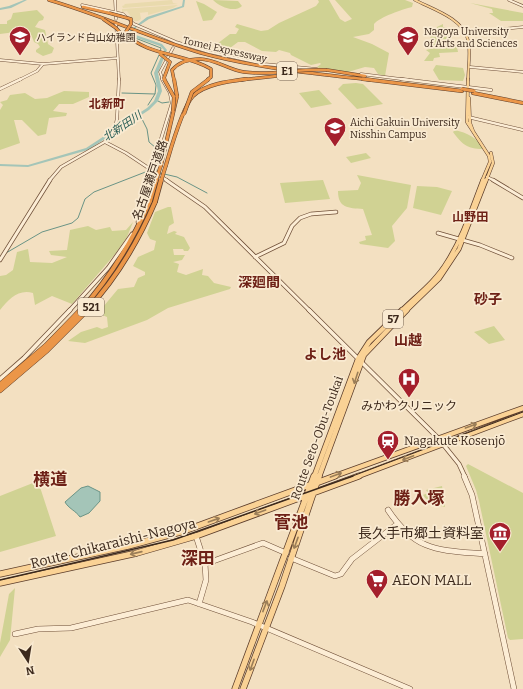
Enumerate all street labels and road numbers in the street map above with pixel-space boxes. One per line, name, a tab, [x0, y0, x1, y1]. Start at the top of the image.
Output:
street label: Tomei Expressway	[182, 34, 269, 66]
road number: E1	[277, 62, 297, 80]
street label: 名古屋瀬戸道路	[130, 138, 170, 222]
road number: 521	[78, 298, 104, 316]
road number: 57	[383, 310, 403, 328]
street label: Route Seto-Obu-Toukai	[288, 374, 346, 502]
street label: Route Chikaraishi-Nagoya	[29, 515, 198, 572]

